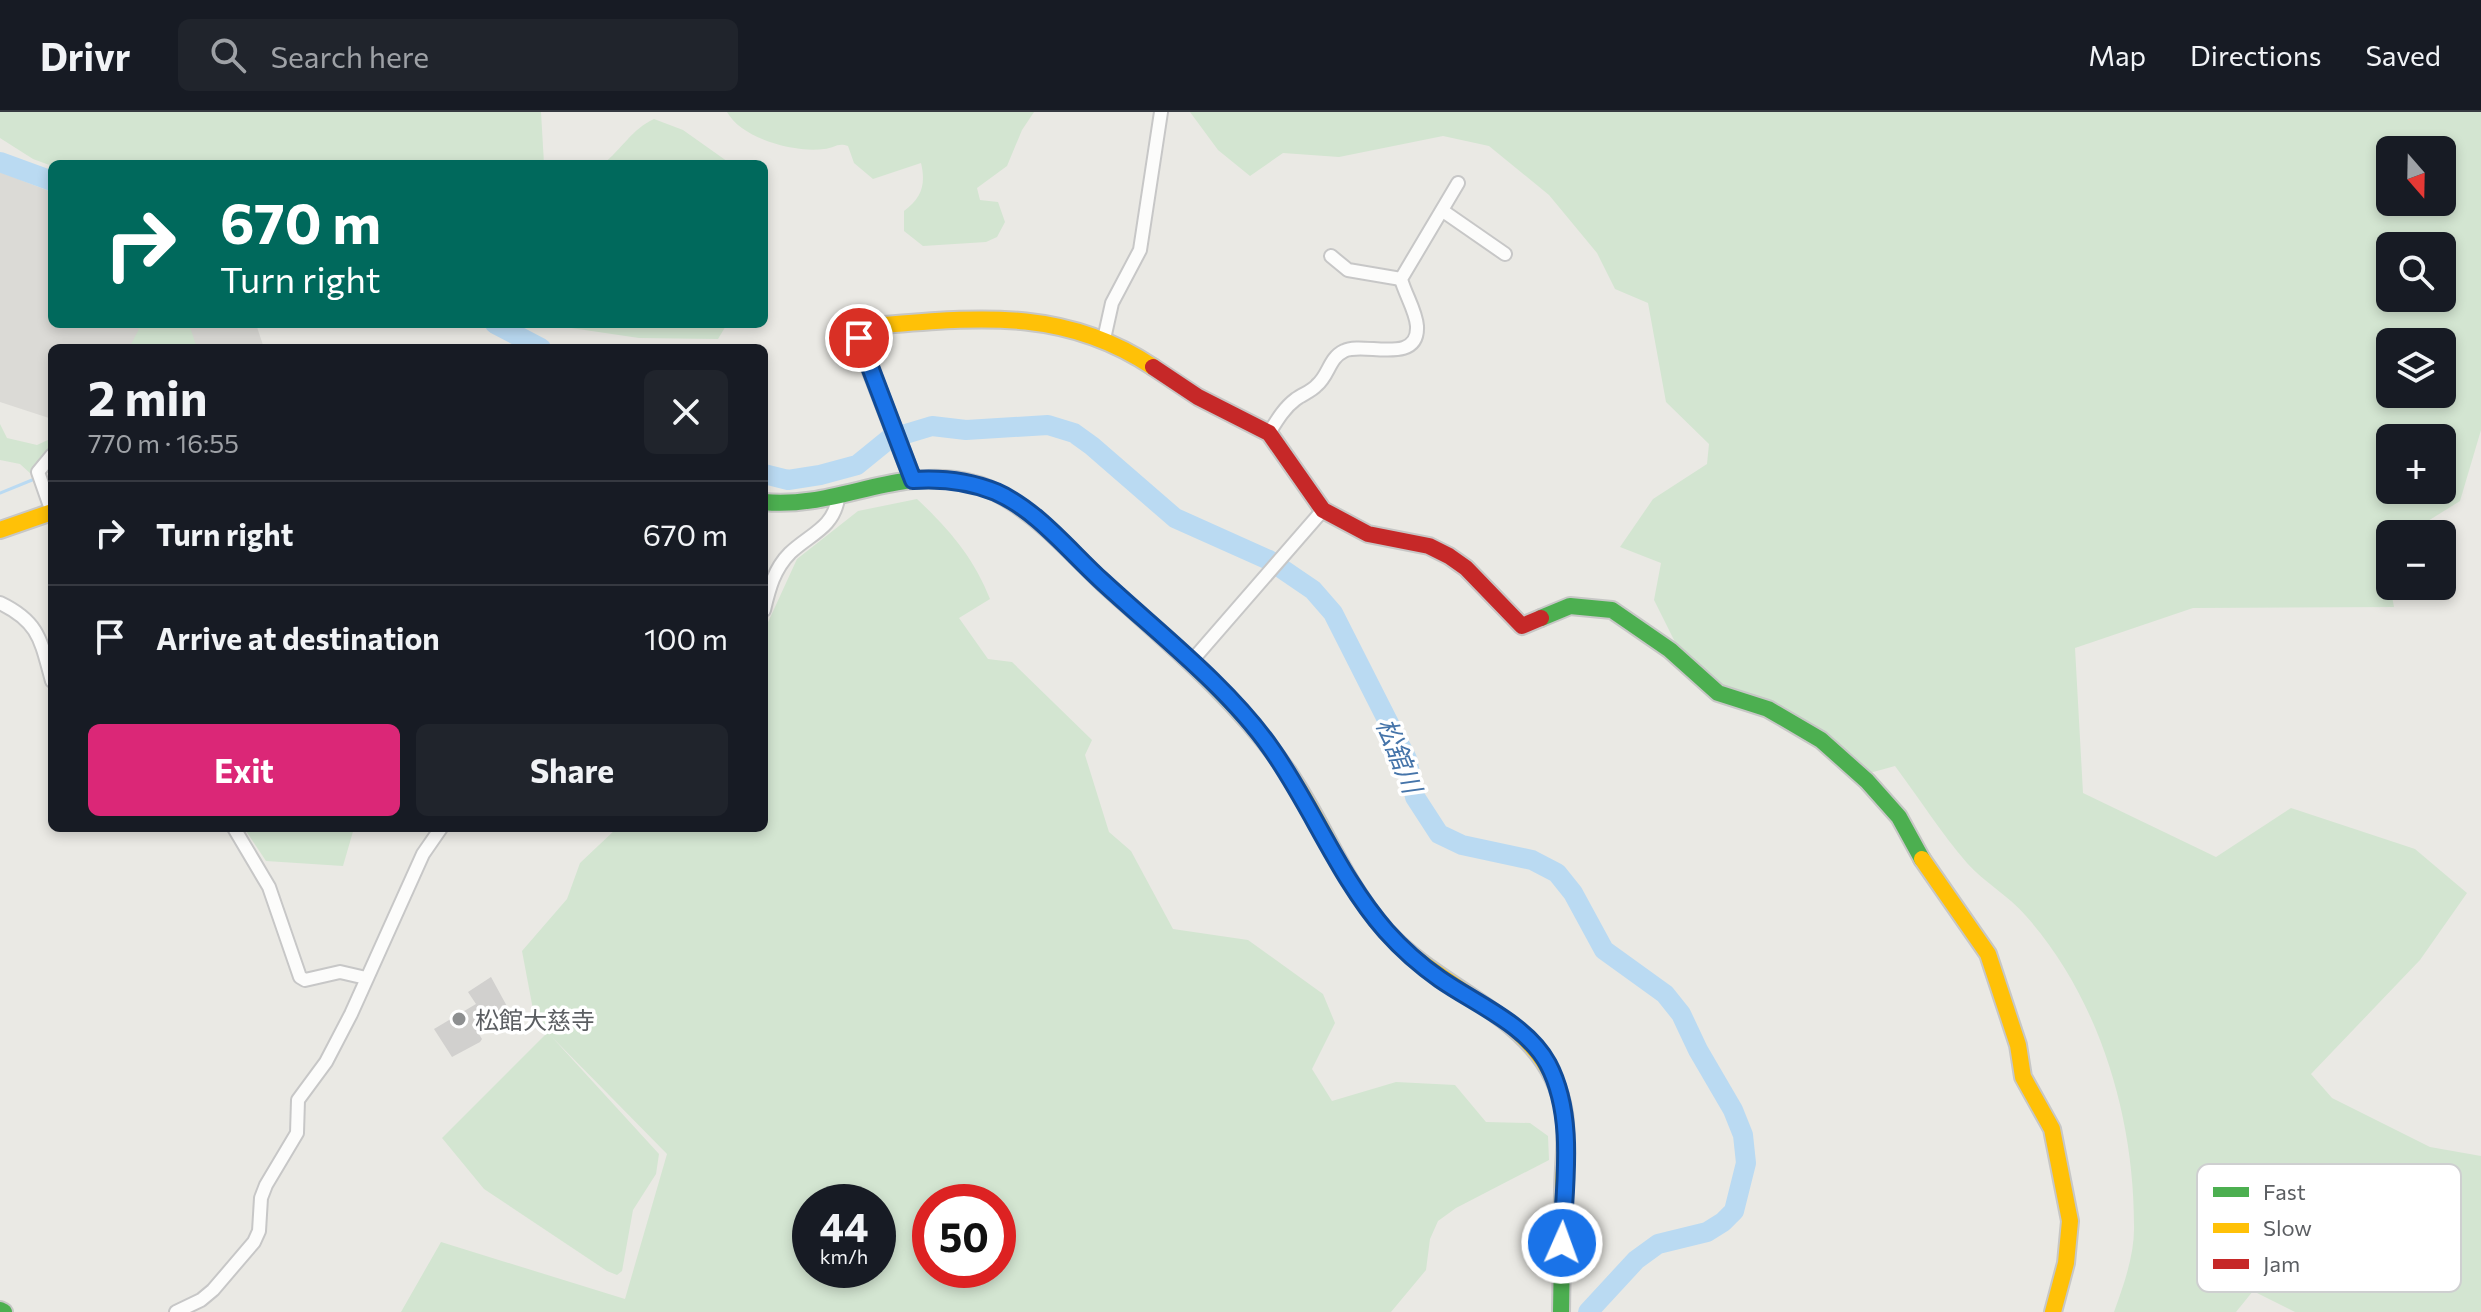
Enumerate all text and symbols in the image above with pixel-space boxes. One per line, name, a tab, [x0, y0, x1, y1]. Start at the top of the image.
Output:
search box	[178, 19, 738, 91]
text: Drivr	[40, 32, 130, 79]
icon: search	[206, 33, 250, 77]
text: Search here	[270, 37, 429, 74]
text: Map	[2088, 38, 2146, 72]
text: Directions	[2190, 38, 2321, 72]
text: Saved	[2365, 38, 2441, 72]
north arrow	[2376, 136, 2456, 216]
map controls	[2376, 136, 2456, 600]
text: 670 m	[220, 187, 381, 256]
icon: right	[88, 192, 192, 296]
button: search	[2376, 232, 2456, 312]
text: Turn right	[220, 256, 381, 300]
pin	[825, 304, 893, 372]
icon: arrive	[837, 316, 881, 360]
button: layers	[2376, 328, 2456, 408]
text: 2 min	[88, 367, 208, 426]
button: close	[644, 370, 728, 454]
button: +	[2376, 424, 2456, 504]
text: 770 m · 16:55	[88, 427, 239, 458]
icon: right	[88, 511, 132, 555]
text: Turn right	[156, 515, 293, 552]
text: 670 m	[643, 515, 728, 552]
button: −	[2376, 520, 2456, 600]
icon: arrive	[88, 615, 132, 659]
text: Arrive at destination	[156, 619, 440, 656]
text: 100 m	[644, 619, 728, 656]
water label: 松舘川	[1371, 713, 1430, 800]
button: Exit	[88, 724, 400, 816]
button: Share	[416, 724, 728, 816]
place label: 松館大慈寺	[475, 1005, 595, 1034]
marker: 松館大慈寺	[450, 1010, 468, 1028]
legend	[2197, 1164, 2461, 1292]
text: Fast	[2263, 1178, 2306, 1205]
speed limit sign: 50	[912, 1184, 1016, 1288]
text: 44	[819, 1201, 869, 1250]
position arrow	[1520, 1201, 1604, 1285]
text: Slow	[2263, 1214, 2312, 1241]
text: km/h	[820, 1244, 868, 1268]
text: Jam	[2263, 1250, 2300, 1277]

